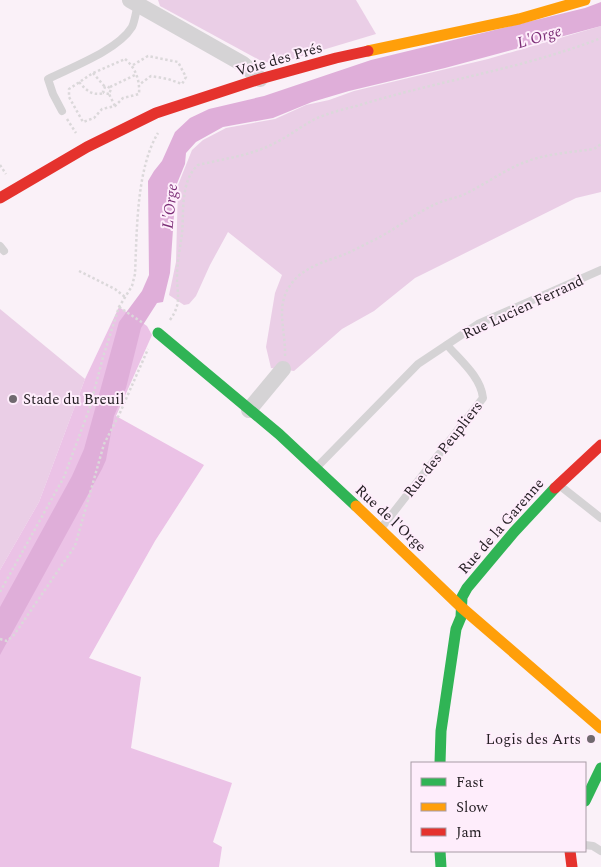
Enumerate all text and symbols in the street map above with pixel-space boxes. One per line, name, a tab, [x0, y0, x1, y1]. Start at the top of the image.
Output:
water label: L'Orge	[514, 19, 564, 55]
street label: Voie des Prés	[233, 36, 325, 83]
water label: L'Orge	[156, 182, 184, 230]
street label: Rue Lucien Ferrand	[459, 269, 588, 346]
place label: Stade du Breuil	[23, 388, 124, 411]
marker: Stade du Breuil	[7, 393, 19, 405]
street label: Rue des Peupliers	[398, 396, 489, 503]
street label: Rue de la Garenne	[453, 473, 550, 580]
street label: Rue de l'Orge	[350, 479, 432, 558]
place label: Logis des Arts	[485, 728, 581, 751]
marker: Logis des Arts	[585, 733, 597, 745]
legend	[411, 762, 586, 852]
text: Fast	[456, 771, 484, 794]
text: Slow	[456, 796, 488, 819]
text: Jam	[456, 821, 482, 844]

